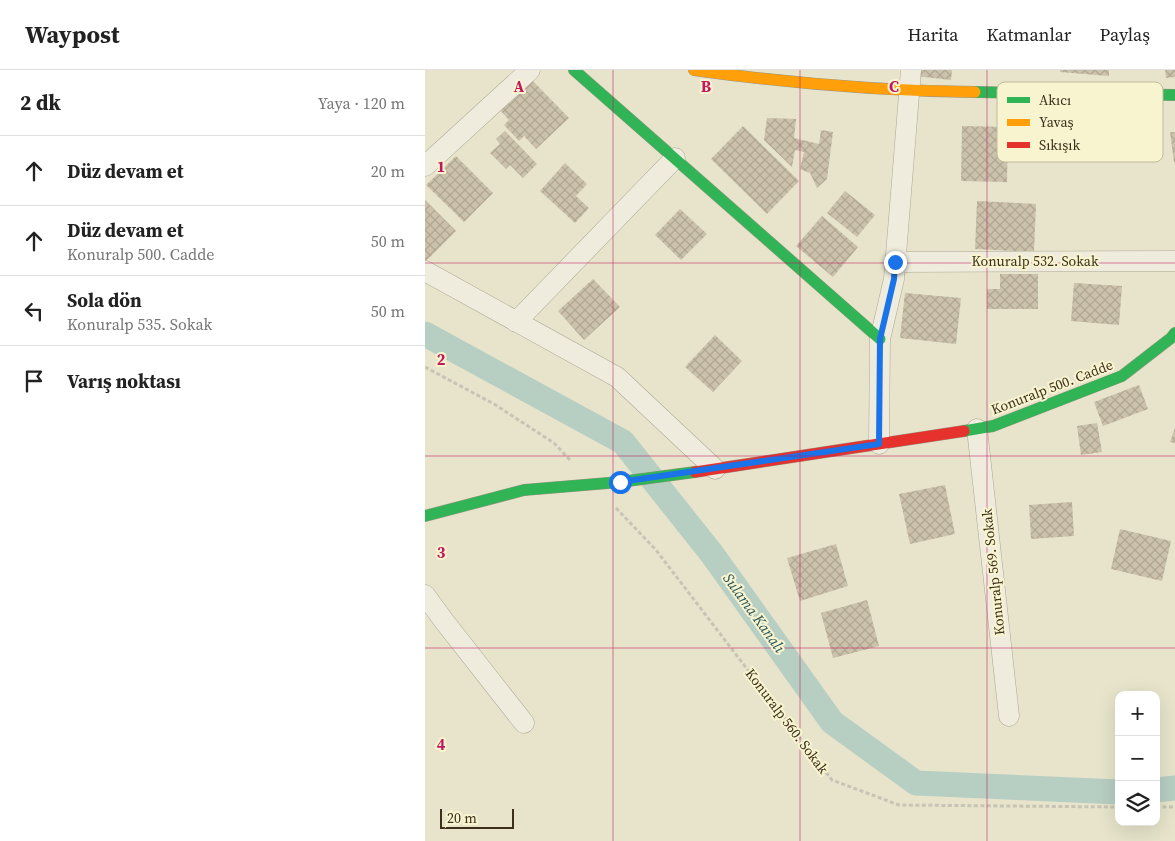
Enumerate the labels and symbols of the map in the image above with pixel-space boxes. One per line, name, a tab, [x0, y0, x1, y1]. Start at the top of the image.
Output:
text: A	[514, 75, 525, 97]
text: B	[701, 75, 712, 97]
text: C	[889, 75, 899, 97]
legend	[997, 82, 1163, 162]
text: Akıcı	[1039, 90, 1071, 110]
text: Yavaş	[1039, 112, 1074, 132]
text: Sıkışık	[1039, 135, 1080, 155]
text: 1	[437, 155, 445, 177]
route end	[884, 251, 907, 274]
street label: Konuralp 532. Sokak	[971, 251, 1099, 271]
text: 2	[437, 348, 446, 370]
street label: Konuralp 500. Cadde	[988, 355, 1116, 419]
route start	[609, 471, 632, 494]
street label: Konuralp 569. Sokak	[976, 507, 1010, 636]
text: 3	[437, 541, 446, 563]
water label: Sulama Kanalı	[718, 569, 791, 657]
street label: Konuralp 560. Sokak	[741, 664, 833, 778]
text: 4	[437, 733, 446, 755]
scale bar	[440, 806, 514, 829]

